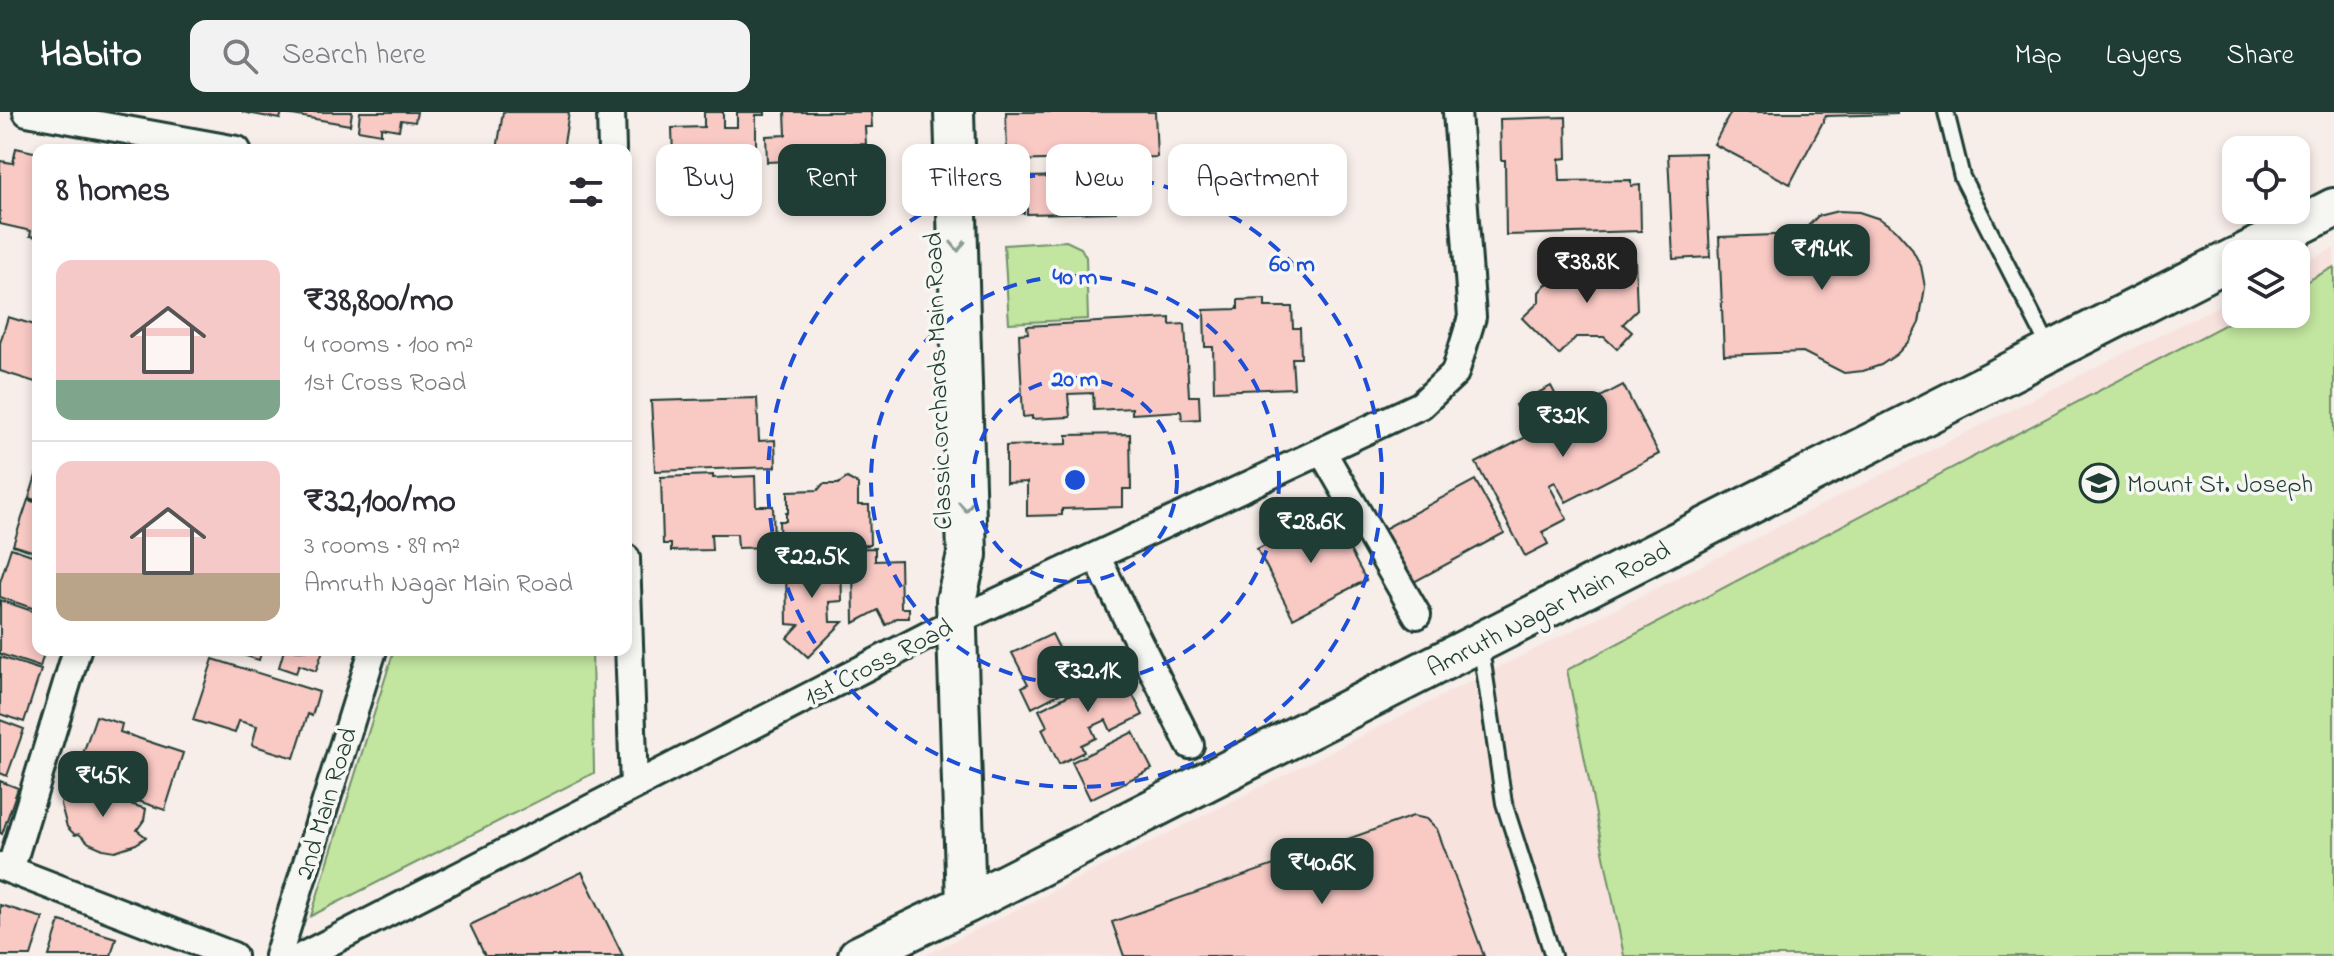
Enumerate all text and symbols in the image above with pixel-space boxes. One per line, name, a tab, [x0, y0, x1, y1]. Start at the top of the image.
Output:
search box	[190, 20, 750, 92]
text: Habito	[40, 28, 142, 84]
icon: search	[218, 34, 262, 78]
text: Search here	[282, 34, 426, 78]
text: Map	[2014, 36, 2062, 77]
text: Layers	[2106, 36, 2182, 77]
text: Share	[2226, 36, 2294, 77]
map controls	[2222, 136, 2310, 328]
button: locate	[2222, 136, 2310, 224]
chip: Buy	[656, 144, 762, 216]
chip: Rent	[778, 144, 886, 216]
chip: Filters	[902, 144, 1030, 216]
chip: New	[1046, 144, 1152, 216]
chip: Apartment	[1168, 144, 1347, 216]
text: 8 homes	[56, 167, 170, 217]
icon: filters	[564, 170, 608, 214]
pin: ₹19.4K	[1757, 224, 1887, 292]
street label: Classic Orchards Main Road	[916, 231, 964, 530]
text: ₹19.4K	[1792, 231, 1852, 269]
pin: ₹38.8K	[1522, 237, 1652, 305]
one-way arrow	[949, 240, 966, 253]
button: layers	[2222, 240, 2310, 328]
text: ₹38.8K	[1555, 244, 1619, 282]
text: 60 m	[1269, 248, 1315, 283]
text: 40 m	[1053, 261, 1098, 296]
text: ₹38,800/mo	[304, 277, 454, 327]
icon: home	[120, 292, 216, 388]
text: 4 rooms · 100 m²	[304, 327, 473, 365]
text: 20 m	[1051, 363, 1099, 398]
text: 1st Cross Road	[304, 365, 466, 403]
pin: ₹32K	[1516, 391, 1610, 459]
text: ₹32K	[1537, 398, 1589, 436]
school or university icon: Mount St. Joseph	[2078, 462, 2120, 504]
centre of rings	[1061, 466, 1089, 494]
place label: Mount St. Joseph	[2127, 467, 2313, 505]
text: ₹32,100/mo	[304, 478, 456, 528]
icon: home	[120, 493, 216, 589]
pin: ₹28.6K	[1246, 497, 1376, 565]
one-way arrow	[957, 500, 975, 513]
text: ₹28.6K	[1277, 504, 1345, 542]
text: 3 rooms · 89 m²	[304, 528, 460, 566]
pin: ₹22.5K	[747, 532, 877, 600]
street label: Amruth Nagar Main Road	[1421, 533, 1678, 689]
text: ₹22.5K	[775, 539, 849, 577]
text: Amruth Nagar Main Road	[304, 566, 573, 604]
street label: 1st Cross Road	[799, 610, 961, 717]
pin: ₹32.1K	[1023, 646, 1153, 714]
text: ₹32.1K	[1055, 653, 1121, 691]
street label: 2nd Main Road	[287, 723, 369, 885]
pin: ₹45K	[56, 751, 150, 819]
text: ₹45K	[76, 758, 130, 796]
pin: ₹40.6K	[1257, 838, 1387, 906]
text: ₹40.6K	[1289, 845, 1355, 883]

